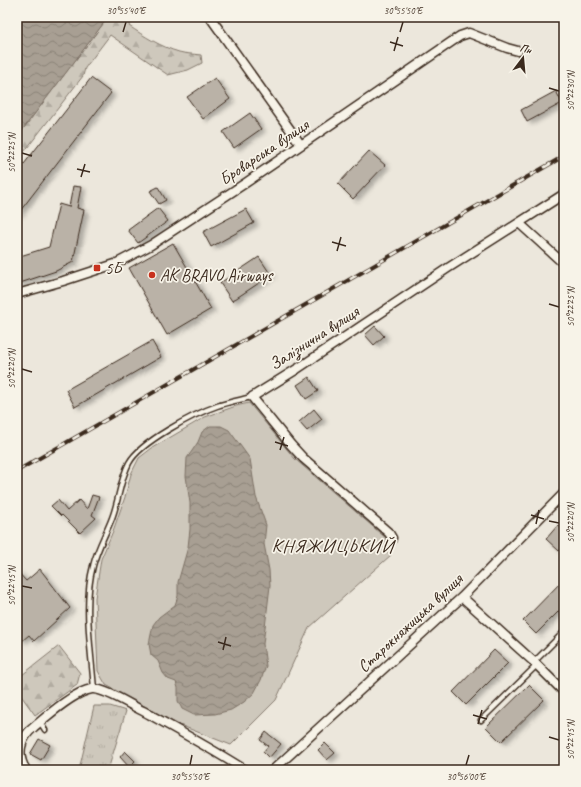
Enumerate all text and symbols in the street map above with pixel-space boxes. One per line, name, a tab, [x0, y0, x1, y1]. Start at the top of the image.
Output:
text: 30°55'40"E	[107, 4, 147, 17]
text: 30°55'50"E	[384, 4, 424, 17]
north arrow	[503, 38, 543, 78]
text: Пн	[518, 40, 534, 57]
text: 50°22'30"N	[564, 69, 577, 111]
street label: Броварська вулиця	[215, 114, 314, 190]
text: 50°22'25"N	[5, 131, 18, 173]
place label: 5Б	[105, 258, 125, 279]
marker: 5Б	[92, 263, 102, 273]
place label: АК BRAVO Airways	[160, 265, 275, 286]
marker: АК BRAVO Airways	[147, 270, 157, 280]
text: 50°22'25"N	[564, 285, 577, 327]
street label: Залізнична вулиця	[265, 300, 365, 376]
text: 50°22'20"N	[5, 347, 18, 389]
text: 50°22'20"N	[564, 501, 577, 543]
district label: КНЯЖИЦЬКИЙ	[272, 534, 396, 558]
text: 50°22'15"N	[5, 564, 18, 606]
street label: Старокняжицька вулиця	[353, 568, 468, 677]
text: 50°22'15"N	[564, 718, 577, 760]
text: 30°55'50"E	[171, 770, 211, 783]
text: 30°56'00"E	[447, 770, 487, 783]

